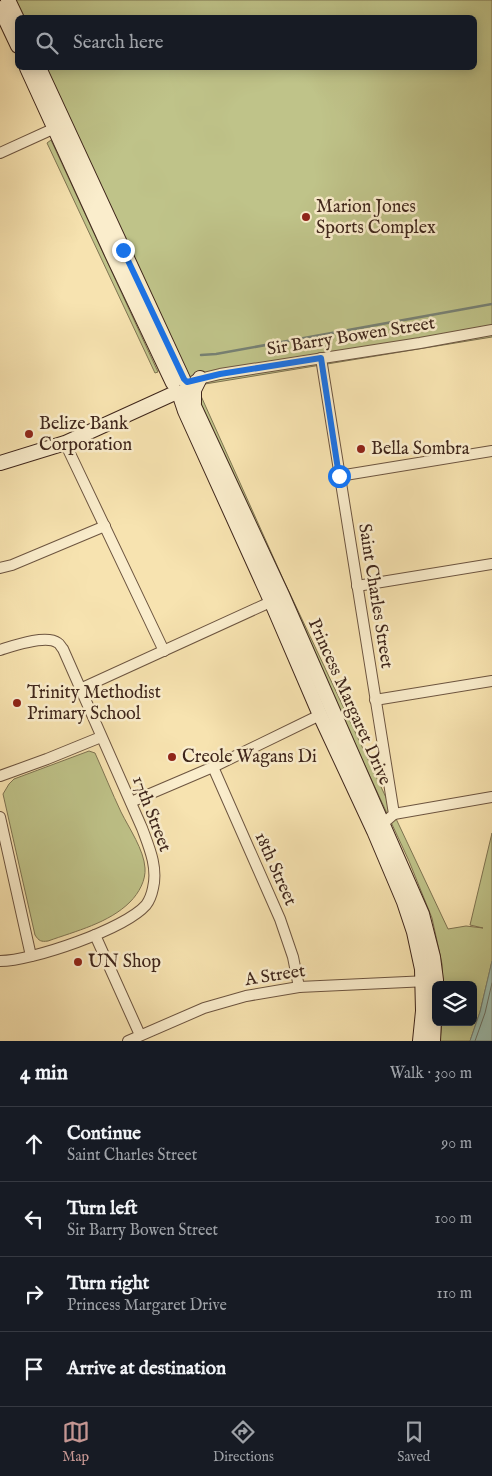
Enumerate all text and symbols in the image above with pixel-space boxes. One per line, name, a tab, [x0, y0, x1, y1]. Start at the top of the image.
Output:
search box	[15, 15, 477, 70]
icon: search	[33, 29, 61, 57]
text: Search here	[73, 31, 164, 55]
place label: Marion Jones Sports Complex	[316, 196, 436, 240]
marker: Marion Jones Sports Complex	[300, 211, 312, 223]
route end	[112, 239, 135, 262]
street label: Sir Barry Bowen Street	[265, 312, 437, 362]
place label: Belize Bank Corporation	[39, 413, 132, 457]
marker: Belize Bank Corporation	[23, 428, 35, 440]
place label: Bella Sombra	[371, 438, 470, 461]
marker: Bella Sombra	[355, 443, 367, 455]
route start	[328, 465, 351, 488]
street label: Saint Charles Street	[352, 522, 398, 670]
street label: Princess Margaret Drive	[302, 615, 396, 789]
place label: Trinity Methodist Primary School	[27, 682, 161, 726]
marker: Trinity Methodist Primary School	[11, 697, 23, 709]
place label: Creole Wagans Di	[182, 746, 317, 769]
marker: Creole Wagans Di	[166, 751, 178, 763]
street label: 17th Street	[126, 773, 176, 855]
street label: 18th Street	[249, 829, 301, 909]
place label: UN Shop	[88, 951, 161, 974]
marker: UN Shop	[72, 956, 84, 968]
street label: A Street	[242, 960, 307, 992]
map controls	[432, 981, 477, 1026]
button: layers	[432, 981, 477, 1026]
text: 4 min	[20, 1060, 68, 1087]
text: Walk · 300 m	[390, 1064, 472, 1084]
text: Continue	[67, 1122, 141, 1146]
icon: ahead	[20, 1130, 48, 1158]
text: 90 m	[441, 1134, 472, 1154]
text: Saint Charles Street	[67, 1146, 197, 1166]
text: Turn left	[67, 1197, 138, 1221]
icon: left	[20, 1205, 48, 1233]
text: 100 m	[435, 1209, 472, 1229]
text: Sir Barry Bowen Street	[67, 1221, 218, 1241]
text: Turn right	[67, 1272, 149, 1296]
icon: right	[20, 1280, 48, 1308]
text: 110 m	[436, 1284, 472, 1304]
text: Princess Margaret Drive	[67, 1296, 227, 1316]
icon: arrive	[20, 1355, 48, 1383]
text: Arrive at destination	[67, 1357, 226, 1381]
tab: Map	[62, 1418, 90, 1466]
tab: Directions	[213, 1418, 274, 1466]
tab: Saved	[397, 1418, 430, 1466]

